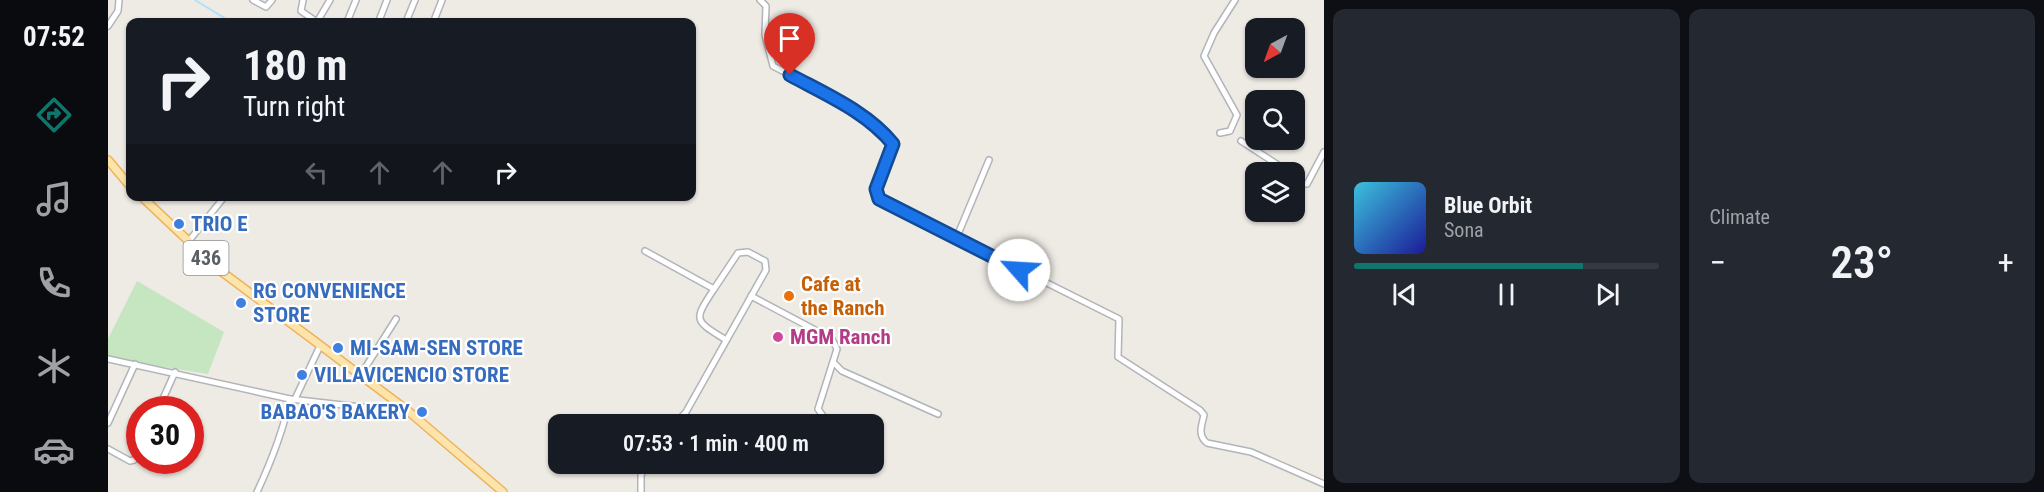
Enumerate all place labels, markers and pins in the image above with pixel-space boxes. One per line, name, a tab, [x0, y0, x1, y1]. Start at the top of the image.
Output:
pin	[764, 13, 815, 75]
place label: TRIO E	[191, 212, 248, 236]
marker: TRIO E	[172, 217, 186, 231]
place label: Cafe at the Ranch	[801, 272, 885, 320]
place label: RG CONVENIENCE STORE	[253, 279, 406, 327]
marker: Cafe at the Ranch	[782, 289, 796, 303]
marker: RG CONVENIENCE STORE	[234, 296, 248, 310]
place label: MGM Ranch	[790, 325, 891, 349]
marker: MGM Ranch	[771, 330, 785, 344]
place label: MI-SAM-SEN STORE	[350, 336, 523, 360]
marker: MI-SAM-SEN STORE	[331, 341, 345, 355]
place label: VILLAVICENCIO STORE	[314, 363, 509, 387]
marker: VILLAVICENCIO STORE	[295, 368, 309, 382]
place label: BABAO'S BAKERY	[261, 400, 411, 424]
marker: BABAO'S BAKERY	[415, 405, 429, 419]

